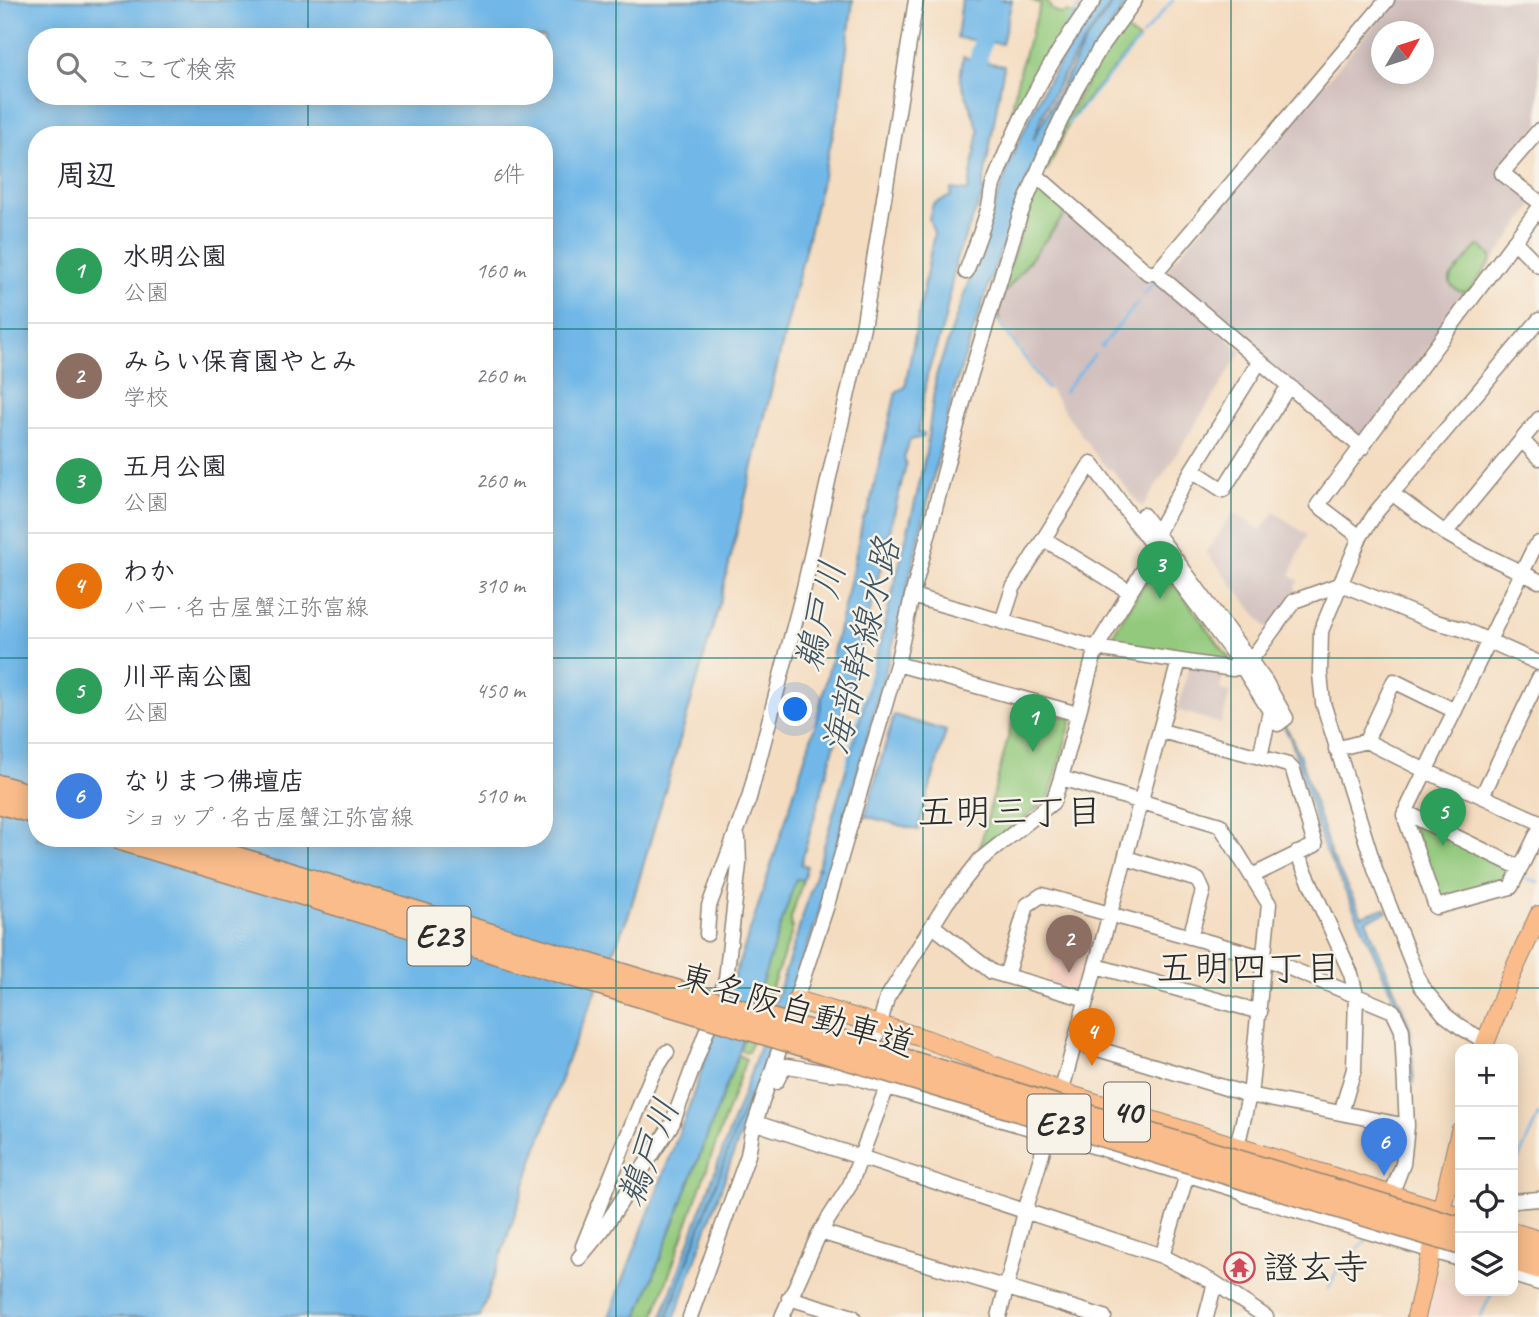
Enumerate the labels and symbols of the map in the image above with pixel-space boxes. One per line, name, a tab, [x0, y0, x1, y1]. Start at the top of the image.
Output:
north arrow	[1371, 21, 1434, 84]
water label: 海部幹線水路	[811, 531, 911, 759]
pin: 3	[1137, 541, 1183, 599]
water label: 鵜戸川	[784, 556, 856, 676]
your location	[778, 692, 812, 726]
pin: 1	[1010, 694, 1056, 752]
district label: 五明三丁目	[918, 788, 1103, 835]
pin: 5	[1420, 788, 1466, 846]
road number: E23	[408, 906, 471, 966]
pin: 2	[1046, 915, 1092, 973]
district label: 五明四丁目	[1157, 944, 1342, 991]
street label: 東名阪自動車道	[673, 953, 921, 1067]
pin: 4	[1069, 1008, 1115, 1066]
road number: 40	[1104, 1082, 1150, 1142]
water label: 鵜戸川	[606, 1092, 690, 1212]
road number: E23	[1028, 1094, 1090, 1154]
pin: 6	[1361, 1118, 1407, 1176]
place label: 證玄寺	[1263, 1245, 1368, 1290]
temple icon: 證玄寺	[1223, 1250, 1257, 1284]

